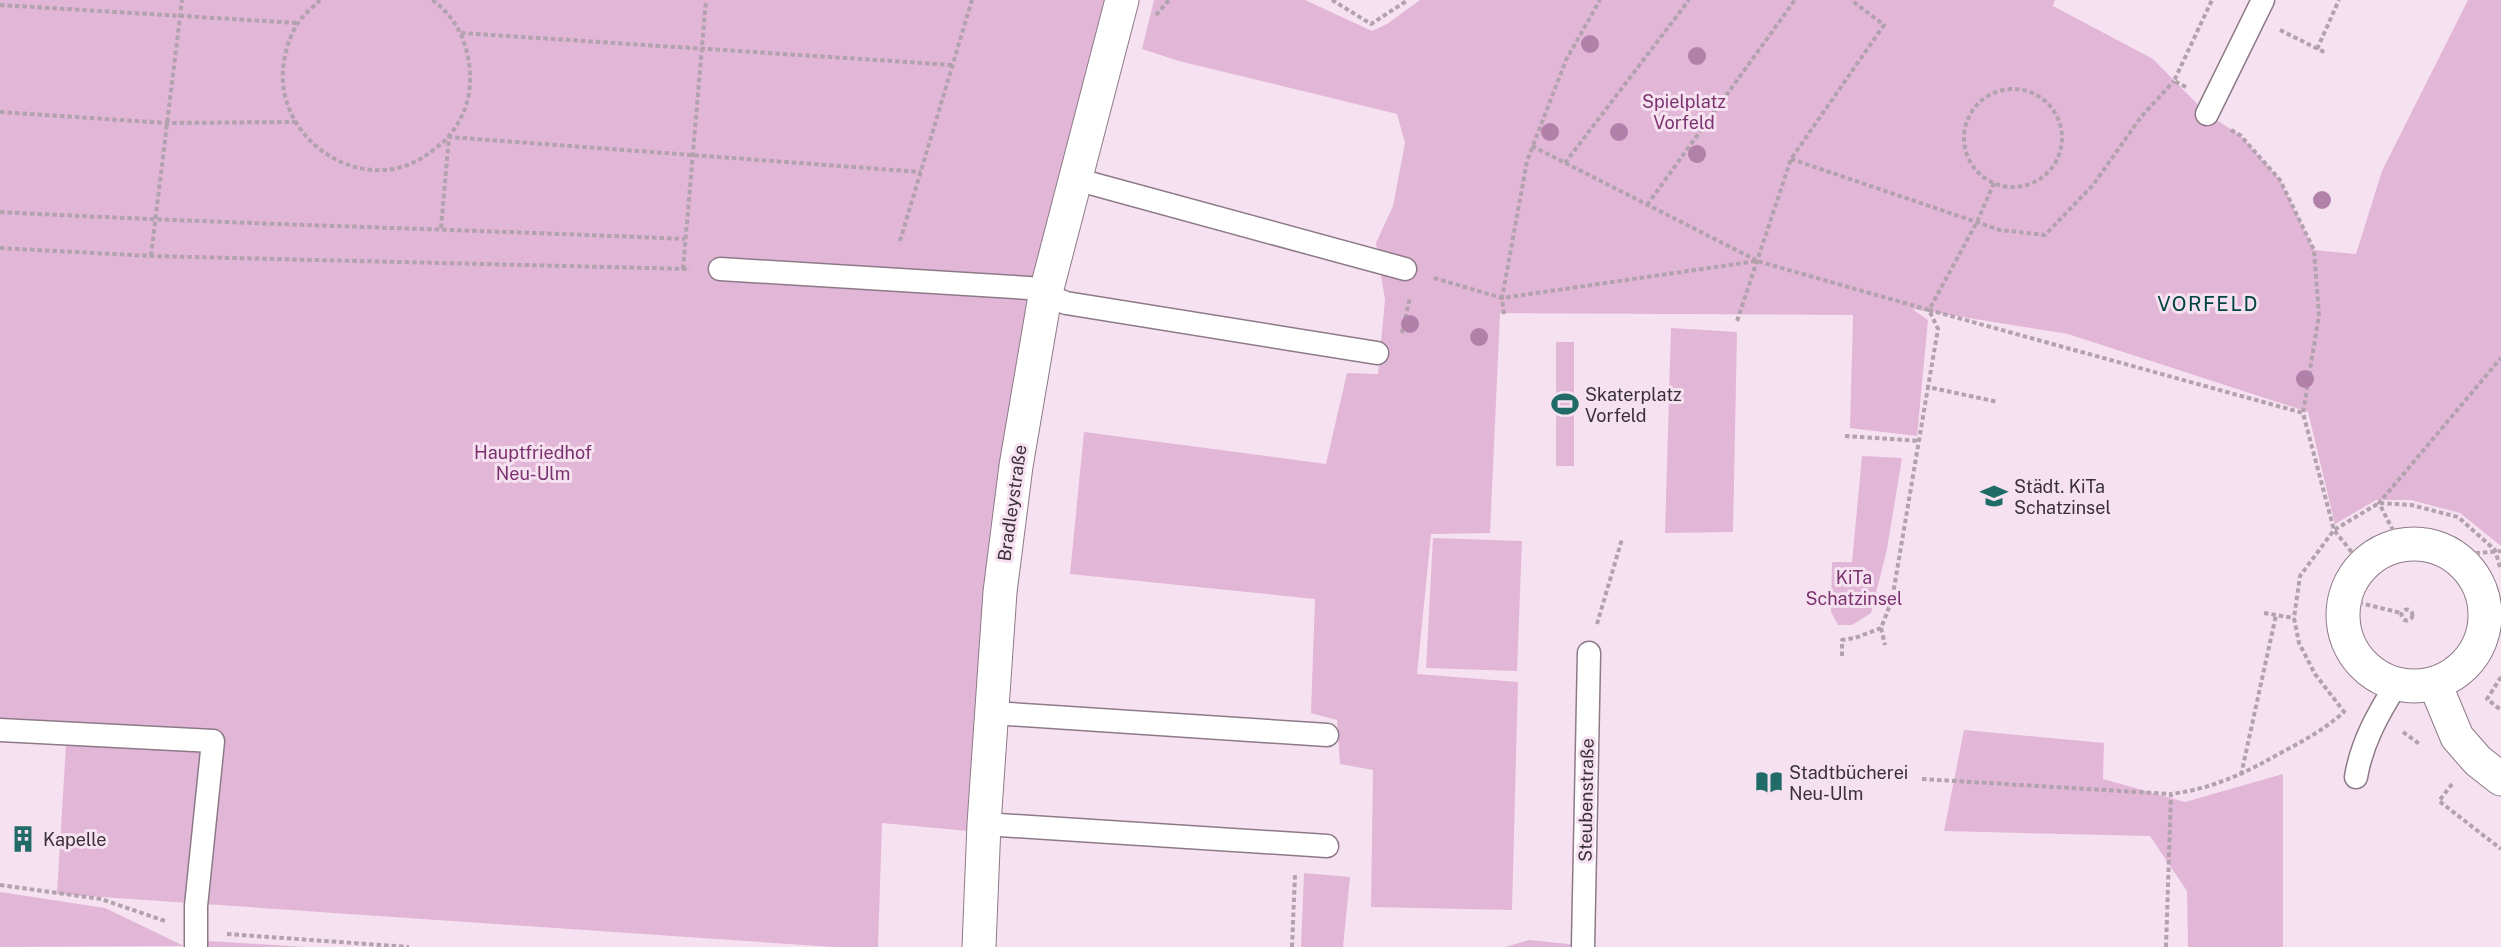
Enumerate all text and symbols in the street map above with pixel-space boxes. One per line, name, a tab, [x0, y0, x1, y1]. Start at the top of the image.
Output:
park label: Spielplatz Vorfeld	[1642, 91, 1726, 133]
district label: VORFELD	[2157, 292, 2259, 316]
place label: Skaterplatz Vorfeld	[1585, 384, 1682, 426]
sports icon: Skaterplatz Vorfeld	[1550, 389, 1580, 419]
park label: Hauptfriedhof Neu-Ulm	[474, 442, 592, 484]
street label: Bradleystraße	[993, 443, 1031, 563]
place label: Städt. KiTa Schatzinsel	[2014, 476, 2111, 518]
school or university icon: Städt. KiTa Schatzinsel	[1979, 481, 2009, 511]
park label: KiTa Schatzinsel	[1806, 567, 1902, 609]
street label: Steubenstraße	[1574, 738, 1598, 862]
place label: Stadtbücherei Neu-Ulm	[1789, 762, 1908, 804]
library icon: Stadtbücherei Neu-Ulm	[1754, 767, 1784, 797]
building icon: Kapelle	[8, 824, 38, 854]
place label: Kapelle	[43, 829, 106, 850]

